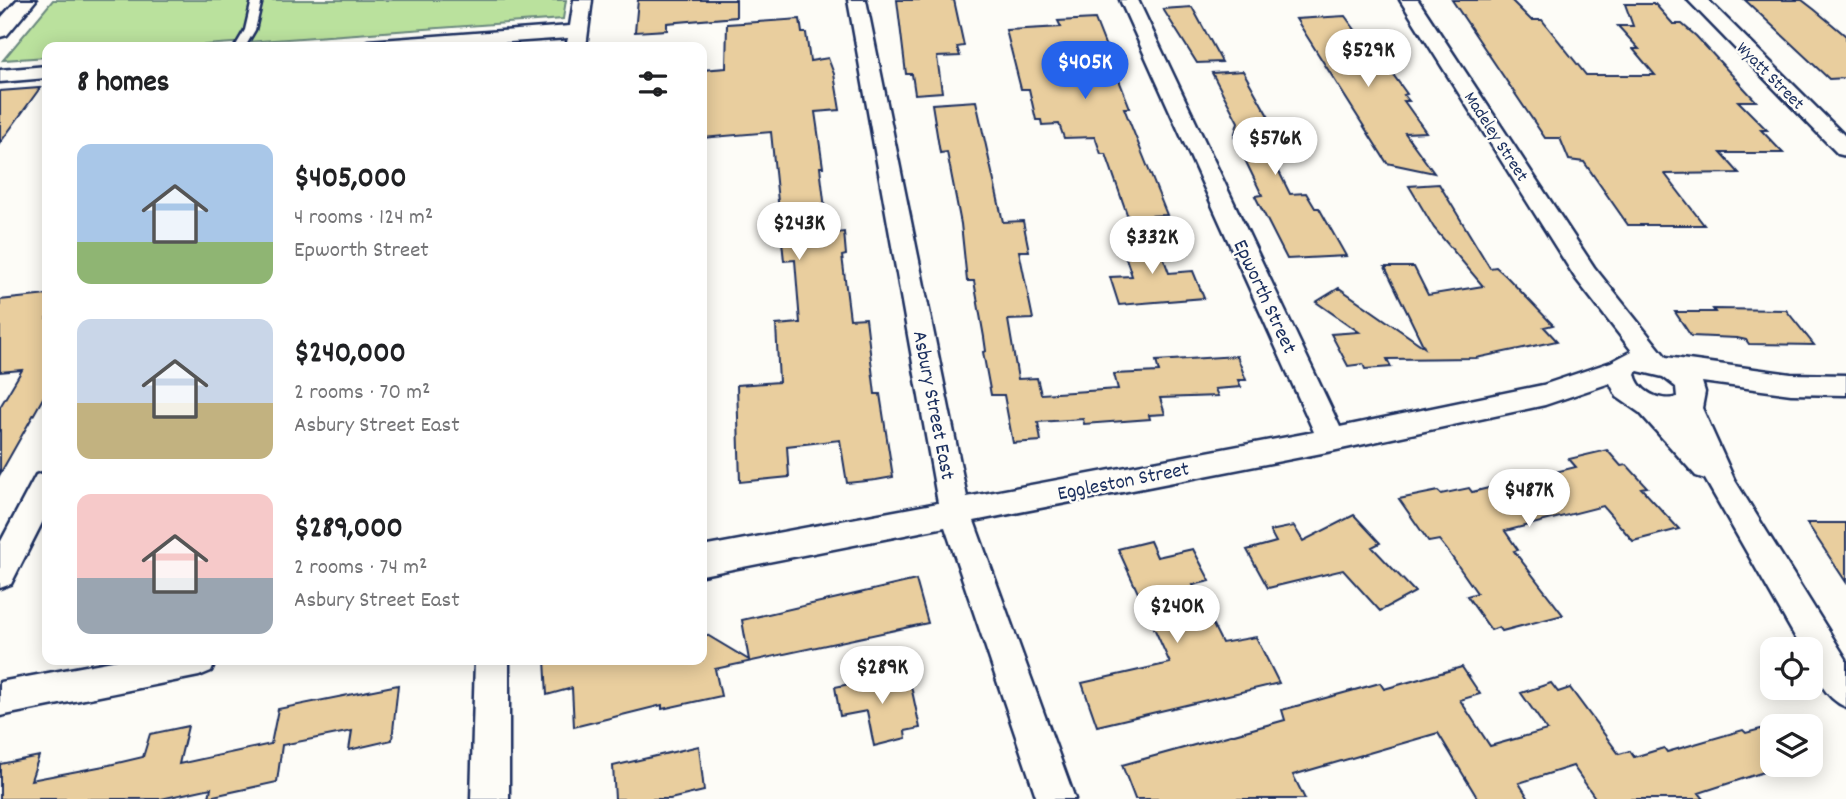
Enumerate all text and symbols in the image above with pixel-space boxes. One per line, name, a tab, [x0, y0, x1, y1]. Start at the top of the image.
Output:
pin: $529K	[1319, 29, 1417, 89]
text: $529K	[1341, 35, 1395, 68]
street label: Wyatt Street	[1730, 37, 1809, 117]
pin: $405K	[1036, 42, 1134, 101]
text: $405K	[1057, 47, 1113, 80]
text: 8 homes	[77, 63, 169, 106]
icon: filters	[634, 65, 672, 103]
street label: Madeley Street	[1456, 87, 1534, 188]
pin: $576K	[1226, 118, 1324, 177]
text: $576K	[1248, 123, 1302, 156]
text: $405,000	[294, 159, 407, 202]
icon: home	[133, 172, 217, 256]
text: 4 rooms · 124 m²	[294, 202, 433, 235]
pin: $243K	[750, 202, 848, 262]
text: $243K	[773, 208, 825, 241]
pin: $332K	[1103, 216, 1201, 276]
text: $332K	[1126, 222, 1178, 255]
text: Epworth Street	[294, 235, 429, 268]
street label: Epworth Street	[1224, 235, 1303, 360]
street label: Asbury Street East	[903, 328, 961, 483]
text: $240,000	[294, 334, 406, 377]
icon: home	[133, 347, 217, 431]
text: 2 rooms · 70 m²	[294, 377, 430, 410]
text: Asbury Street East	[294, 410, 460, 443]
street label: Eggleston Street	[1055, 455, 1192, 510]
pin: $487K	[1480, 470, 1578, 529]
text: $487K	[1504, 475, 1554, 508]
text: $289,000	[294, 509, 403, 552]
icon: home	[133, 522, 217, 606]
text: 2 rooms · 74 m²	[294, 552, 427, 585]
text: Asbury Street East	[294, 585, 460, 618]
pin: $240K	[1128, 586, 1226, 645]
text: $240K	[1150, 591, 1204, 624]
map controls	[1760, 637, 1823, 777]
button: locate	[1760, 637, 1823, 700]
pin: $289K	[833, 646, 931, 706]
text: $289K	[856, 652, 908, 685]
button: layers	[1760, 714, 1823, 777]

